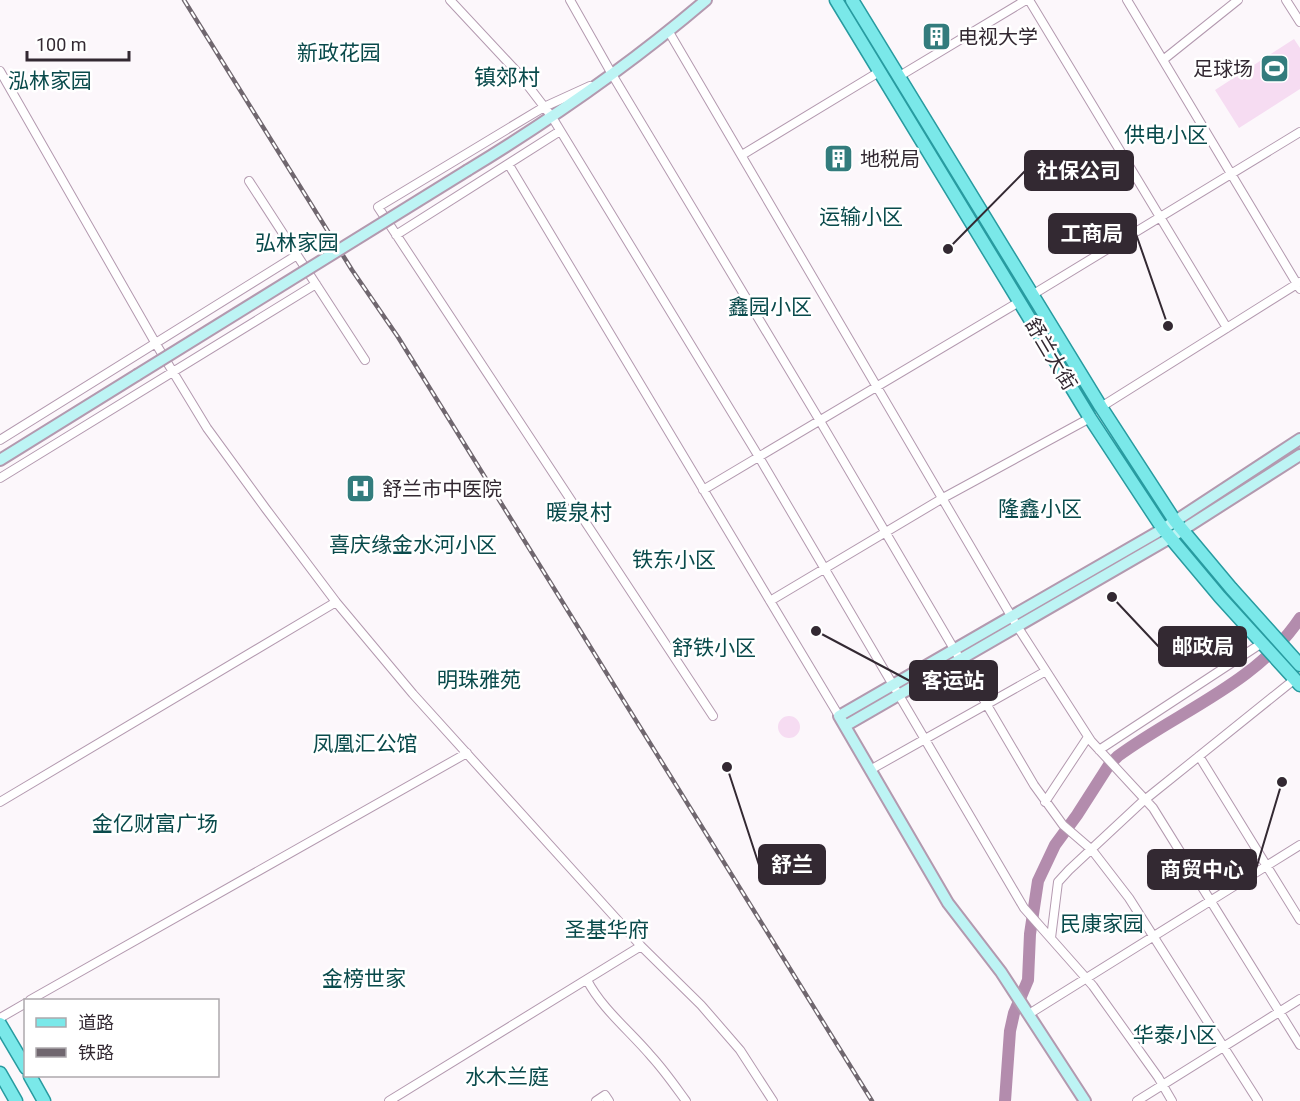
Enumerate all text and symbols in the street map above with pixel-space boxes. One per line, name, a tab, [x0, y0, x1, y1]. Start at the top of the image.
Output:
building icon: 电视大学	[921, 21, 953, 53]
scale bar	[27, 24, 129, 62]
place label: 电视大学	[958, 25, 1038, 49]
text: 100 m	[36, 34, 87, 55]
district label: 新政花园	[297, 41, 381, 65]
sports icon: 足球场	[1258, 53, 1290, 85]
place label: 足球场	[1193, 57, 1253, 81]
district label: 镇郊村	[474, 65, 540, 90]
district label: 泓林家园	[8, 69, 92, 93]
district label: 供电小区	[1124, 123, 1208, 147]
building icon: 地税局	[823, 143, 855, 175]
place label: 地税局	[860, 147, 920, 171]
callout: 社保公司	[1025, 151, 1133, 190]
text: 社保公司	[1037, 159, 1121, 183]
district label: 运输小区	[819, 205, 903, 229]
callout: 工商局	[1049, 214, 1136, 253]
text: 工商局	[1061, 222, 1124, 246]
district label: 弘林家园	[255, 231, 339, 255]
district label: 鑫园小区	[728, 295, 812, 319]
street label: 舒兰大街	[1020, 314, 1082, 394]
hospital icon: 舒兰市中医院	[345, 473, 377, 505]
place label: 舒兰市中医院	[382, 477, 502, 501]
district label: 隆鑫小区	[998, 497, 1082, 521]
district label: 暖泉村	[546, 500, 612, 525]
district label: 喜庆缘金水河小区	[329, 533, 497, 557]
district label: 铁东小区	[632, 548, 716, 572]
callout: 邮政局	[1159, 627, 1246, 666]
text: 邮政局	[1172, 635, 1235, 659]
district label: 舒铁小区	[672, 636, 756, 660]
callout: 客运站	[910, 661, 997, 700]
district label: 明珠雅苑	[437, 668, 521, 692]
text: 客运站	[922, 669, 985, 693]
district label: 凤凰汇公馆	[313, 732, 418, 756]
district label: 金亿财富广场	[92, 812, 218, 836]
callout: 舒兰	[759, 845, 825, 884]
callout: 商贸中心	[1148, 850, 1256, 889]
text: 舒兰	[771, 853, 813, 877]
text: 商贸中心	[1160, 858, 1244, 882]
district label: 民康家园	[1060, 912, 1144, 936]
district label: 圣基华府	[565, 918, 649, 942]
district label: 金榜世家	[322, 967, 406, 991]
legend	[24, 999, 219, 1077]
text: 道路	[78, 1012, 114, 1033]
district label: 华泰小区	[1133, 1023, 1217, 1047]
text: 铁路	[78, 1042, 114, 1063]
district label: 水木兰庭	[465, 1065, 549, 1089]

